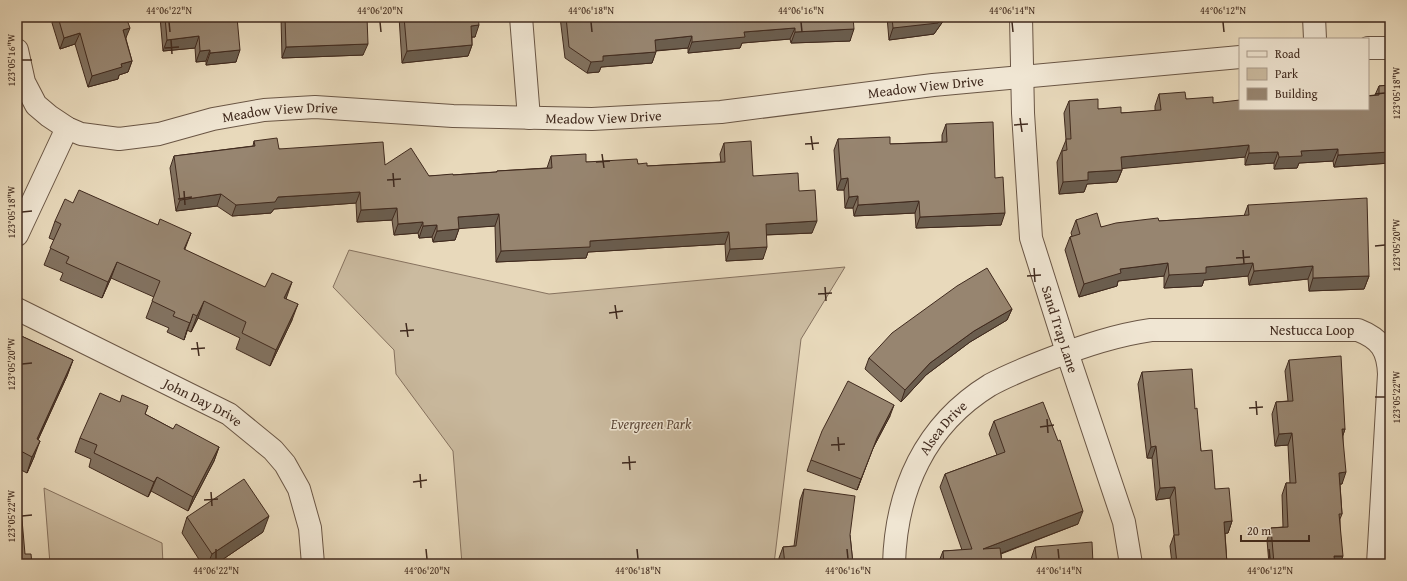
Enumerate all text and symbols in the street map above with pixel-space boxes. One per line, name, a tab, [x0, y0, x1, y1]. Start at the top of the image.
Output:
text: 44°06'22"N	[146, 3, 192, 18]
text: 44°06'20"N	[357, 3, 403, 18]
text: 44°06'18"N	[568, 3, 614, 18]
text: 44°06'16"N	[778, 3, 824, 18]
text: 44°06'14"N	[989, 3, 1035, 18]
text: 44°06'12"N	[1200, 3, 1246, 18]
text: 123°05'16"W	[4, 33, 19, 86]
legend	[1239, 38, 1369, 110]
text: Road	[1275, 45, 1301, 62]
text: Park	[1275, 65, 1299, 82]
text: 123°05'18"W	[1389, 66, 1404, 119]
street label: Meadow View Drive	[867, 70, 985, 103]
text: Building	[1275, 85, 1318, 102]
street label: Meadow View Drive	[221, 97, 339, 127]
street label: Meadow View Drive	[545, 105, 663, 129]
text: 123°05'18"W	[4, 185, 19, 238]
text: 123°05'20"W	[1389, 218, 1404, 271]
street label: Sand Trap Lane	[1037, 283, 1083, 376]
street label: Nestucca Loop	[1270, 320, 1355, 340]
text: 123°05'20"W	[4, 337, 19, 390]
text: 123°05'22"W	[1389, 370, 1404, 423]
street label: John Day Drive	[158, 372, 247, 431]
street label: Alsea Drive	[914, 396, 971, 459]
park label: Evergreen Park	[610, 414, 692, 434]
text: 123°05'22"W	[4, 489, 19, 542]
scale bar	[1241, 517, 1309, 543]
text: 20 m	[1247, 522, 1271, 539]
text: 44°06'22"N	[193, 563, 239, 578]
text: 44°06'20"N	[404, 563, 450, 578]
text: 44°06'18"N	[615, 563, 661, 578]
text: 44°06'16"N	[825, 563, 871, 578]
text: 44°06'14"N	[1036, 563, 1082, 578]
text: 44°06'12"N	[1247, 563, 1293, 578]

